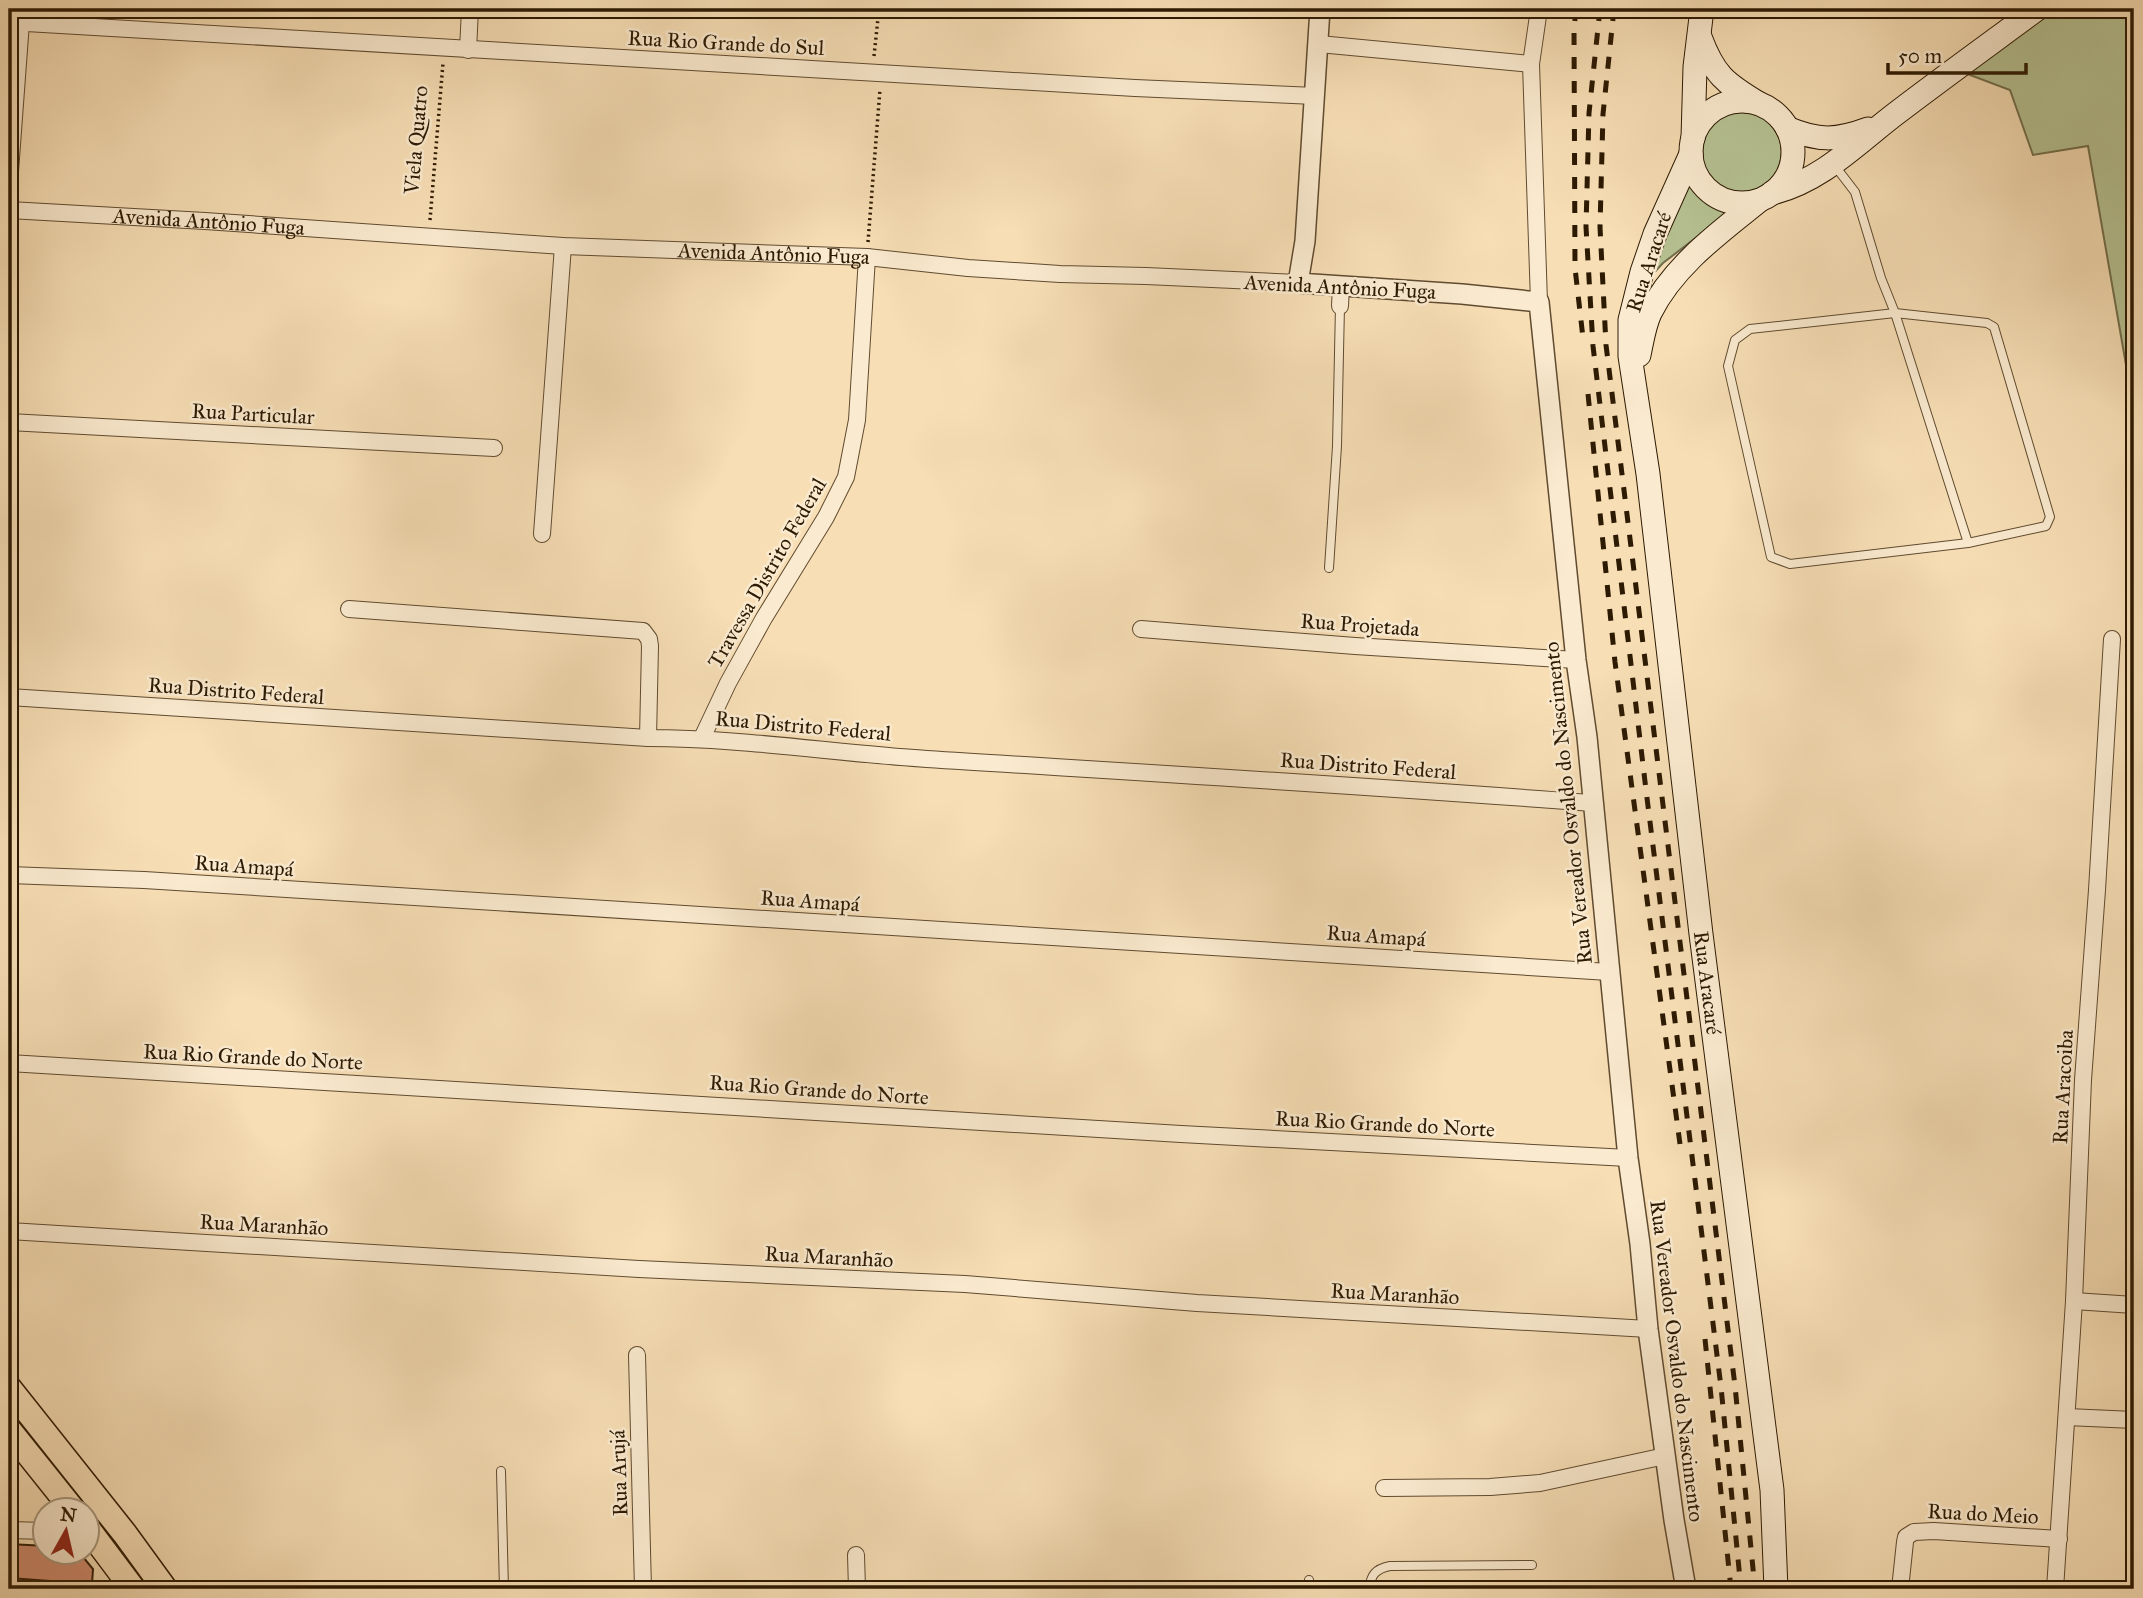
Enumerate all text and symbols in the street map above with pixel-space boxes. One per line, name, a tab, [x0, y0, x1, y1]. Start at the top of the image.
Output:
street label: Rua Rio Grande do Sul	[627, 25, 825, 61]
scale bar	[1888, 32, 2026, 76]
text: 50 m	[1898, 43, 1943, 69]
street label: Viela Quatro	[398, 84, 434, 196]
street label: Avenida Antônio Fuga	[111, 203, 306, 241]
street label: Rua Aracaré	[1621, 208, 1678, 316]
street label: Avenida Antônio Fuga	[676, 237, 870, 270]
street label: Avenida Antônio Fuga	[1242, 269, 1437, 305]
street label: Rua Particular	[191, 398, 315, 430]
street label: Travessa Distrito Federal	[702, 473, 832, 673]
street label: Rua Projetada	[1300, 608, 1420, 642]
street label: Rua Vereador Osvaldo do Nascimento	[1538, 640, 1598, 966]
street label: Rua Distrito Federal	[147, 672, 325, 710]
street label: Rua Distrito Federal	[714, 705, 892, 747]
street label: Rua Distrito Federal	[1279, 747, 1457, 785]
street label: Rua Amapá	[194, 850, 295, 882]
street label: Rua Amapá	[760, 885, 861, 917]
street label: Rua Amapá	[1326, 920, 1427, 952]
street label: Rua Aracaré	[1688, 929, 1727, 1036]
street label: Rua Aracoiba	[2047, 1029, 2079, 1145]
street label: Rua Rio Grande do Norte	[142, 1038, 364, 1076]
street label: Rua Rio Grande do Norte	[708, 1069, 930, 1111]
street label: Rua Rio Grande do Norte	[1274, 1105, 1496, 1143]
street label: Rua Vereador Osvaldo do Nascimento	[1644, 1199, 1710, 1524]
street label: Rua Maranhão	[199, 1209, 329, 1241]
street label: Rua Maranhão	[764, 1241, 894, 1273]
street label: Rua Maranhão	[1330, 1278, 1460, 1310]
street label: Rua Arujá	[604, 1429, 634, 1517]
north arrow	[32, 1496, 102, 1566]
street label: Rua do Meio	[1927, 1498, 2040, 1530]
text: N	[59, 1502, 78, 1527]

